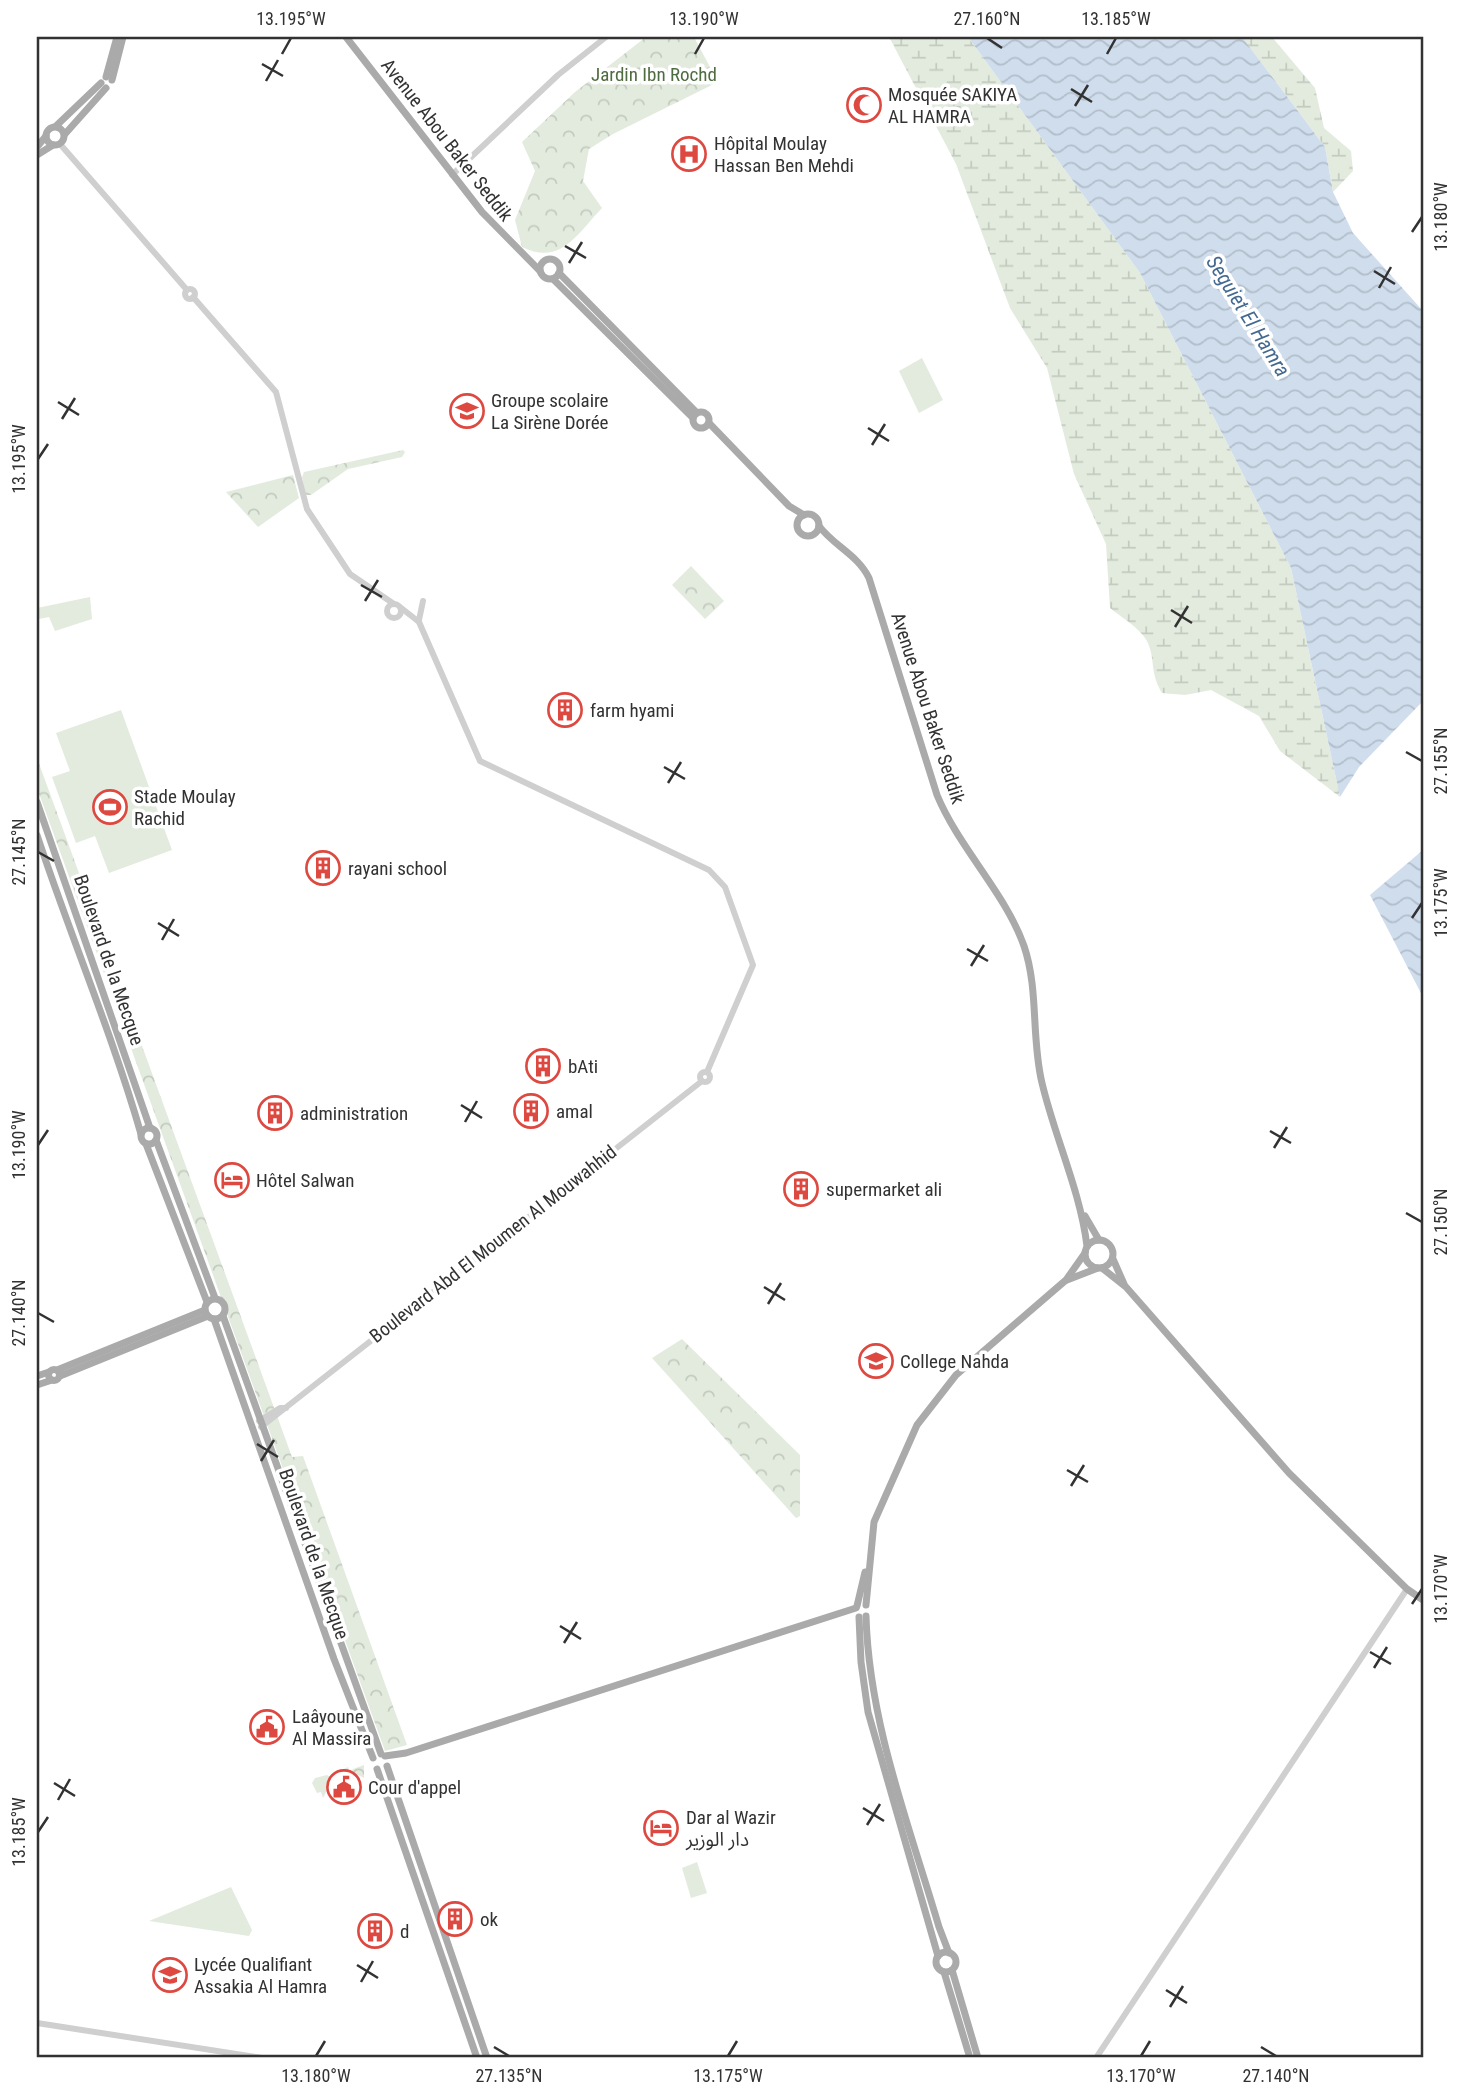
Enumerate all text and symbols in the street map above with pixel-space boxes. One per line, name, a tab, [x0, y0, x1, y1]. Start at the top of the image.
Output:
text: 13.195°W	[256, 8, 326, 29]
text: 13.190°W	[669, 8, 739, 29]
text: 27.160°N	[953, 8, 1021, 29]
text: 13.185°W	[1081, 8, 1151, 29]
street label: Avenue Abou Baker Seddik	[376, 54, 518, 226]
park label: Jardin Ibn Rochd	[591, 63, 717, 86]
place label: Mosquée SAKIYA AL HAMRA	[888, 83, 1017, 128]
mosque icon: Mosquée SAKIYA AL HAMRA	[845, 86, 883, 124]
place label: Hôpital Moulay Hassan Ben Mehdi	[714, 132, 854, 177]
hospital icon: Hôpital Moulay Hassan Ben Mehdi	[670, 135, 708, 173]
text: 13.180°W	[1430, 182, 1451, 252]
water label: Seguiet El Hamra	[1201, 251, 1295, 381]
place label: Groupe scolaire La Sirène Dorée	[491, 389, 609, 434]
school or university icon: Groupe scolaire La Sirène Dorée	[448, 392, 486, 430]
text: 13.195°W	[8, 424, 29, 494]
street label: Avenue Abou Baker Seddik	[886, 609, 970, 807]
building icon: farm hyami	[546, 691, 584, 729]
place label: farm hyami	[590, 699, 674, 722]
text: 27.155°N	[1430, 727, 1451, 795]
place label: Stade Moulay Rachid	[134, 785, 236, 830]
sports icon: Stade Moulay Rachid	[91, 788, 129, 826]
text: 27.145°N	[8, 818, 29, 886]
building icon: rayani school	[304, 849, 342, 887]
place label: rayani school	[348, 857, 447, 880]
text: 13.175°W	[1430, 868, 1451, 938]
street label: Boulevard de la Mecque	[69, 872, 149, 1048]
building icon: bAti	[524, 1047, 562, 1085]
place label: bAti	[568, 1055, 598, 1078]
building icon: amal	[512, 1092, 550, 1130]
building icon: administration	[256, 1094, 294, 1132]
place label: amal	[556, 1100, 593, 1123]
place label: administration	[300, 1102, 408, 1125]
text: 13.190°W	[8, 1110, 29, 1180]
street label: Boulevard Abd El Moumen Al Mouwahhid	[365, 1140, 621, 1348]
hotel icon: Hôtel Salwan	[213, 1161, 251, 1199]
place label: Hôtel Salwan	[256, 1169, 355, 1192]
building icon: supermarket ali	[782, 1170, 820, 1208]
place label: supermarket ali	[826, 1178, 942, 1201]
text: 27.150°N	[1430, 1188, 1451, 1256]
text: 27.140°N	[8, 1279, 29, 1347]
school or university icon: College Nahda	[857, 1342, 895, 1380]
place label: College Nahda	[900, 1350, 1009, 1373]
street label: Boulevard de la Mecque	[274, 1466, 354, 1642]
text: 13.170°W	[1430, 1554, 1451, 1624]
place label: Laâyoune Al Massira	[292, 1705, 371, 1750]
public building icon: Laâyoune Al Massira	[248, 1708, 286, 1746]
public building icon: Cour d'appel	[325, 1768, 363, 1806]
place label: Cour d'appel	[368, 1776, 461, 1799]
text: 13.185°W	[8, 1797, 29, 1867]
place label: Dar al Wazir دار الوزير	[685, 1806, 776, 1851]
hotel icon: Dar al Wazir دار الوزير	[642, 1809, 680, 1847]
building icon: ok	[436, 1900, 474, 1938]
place label: ok	[480, 1908, 499, 1931]
building icon: d	[356, 1912, 394, 1950]
place label: d	[400, 1920, 409, 1943]
place label: Lycée Qualifiant Assakia Al Hamra	[194, 1953, 327, 1998]
school or university icon: Lycée Qualifiant Assakia Al Hamra	[151, 1956, 189, 1994]
text: 13.180°W	[281, 2065, 351, 2086]
text: 27.135°N	[475, 2065, 543, 2086]
text: 13.175°W	[693, 2065, 763, 2086]
text: 13.170°W	[1106, 2065, 1176, 2086]
text: 27.140°N	[1242, 2065, 1310, 2086]

